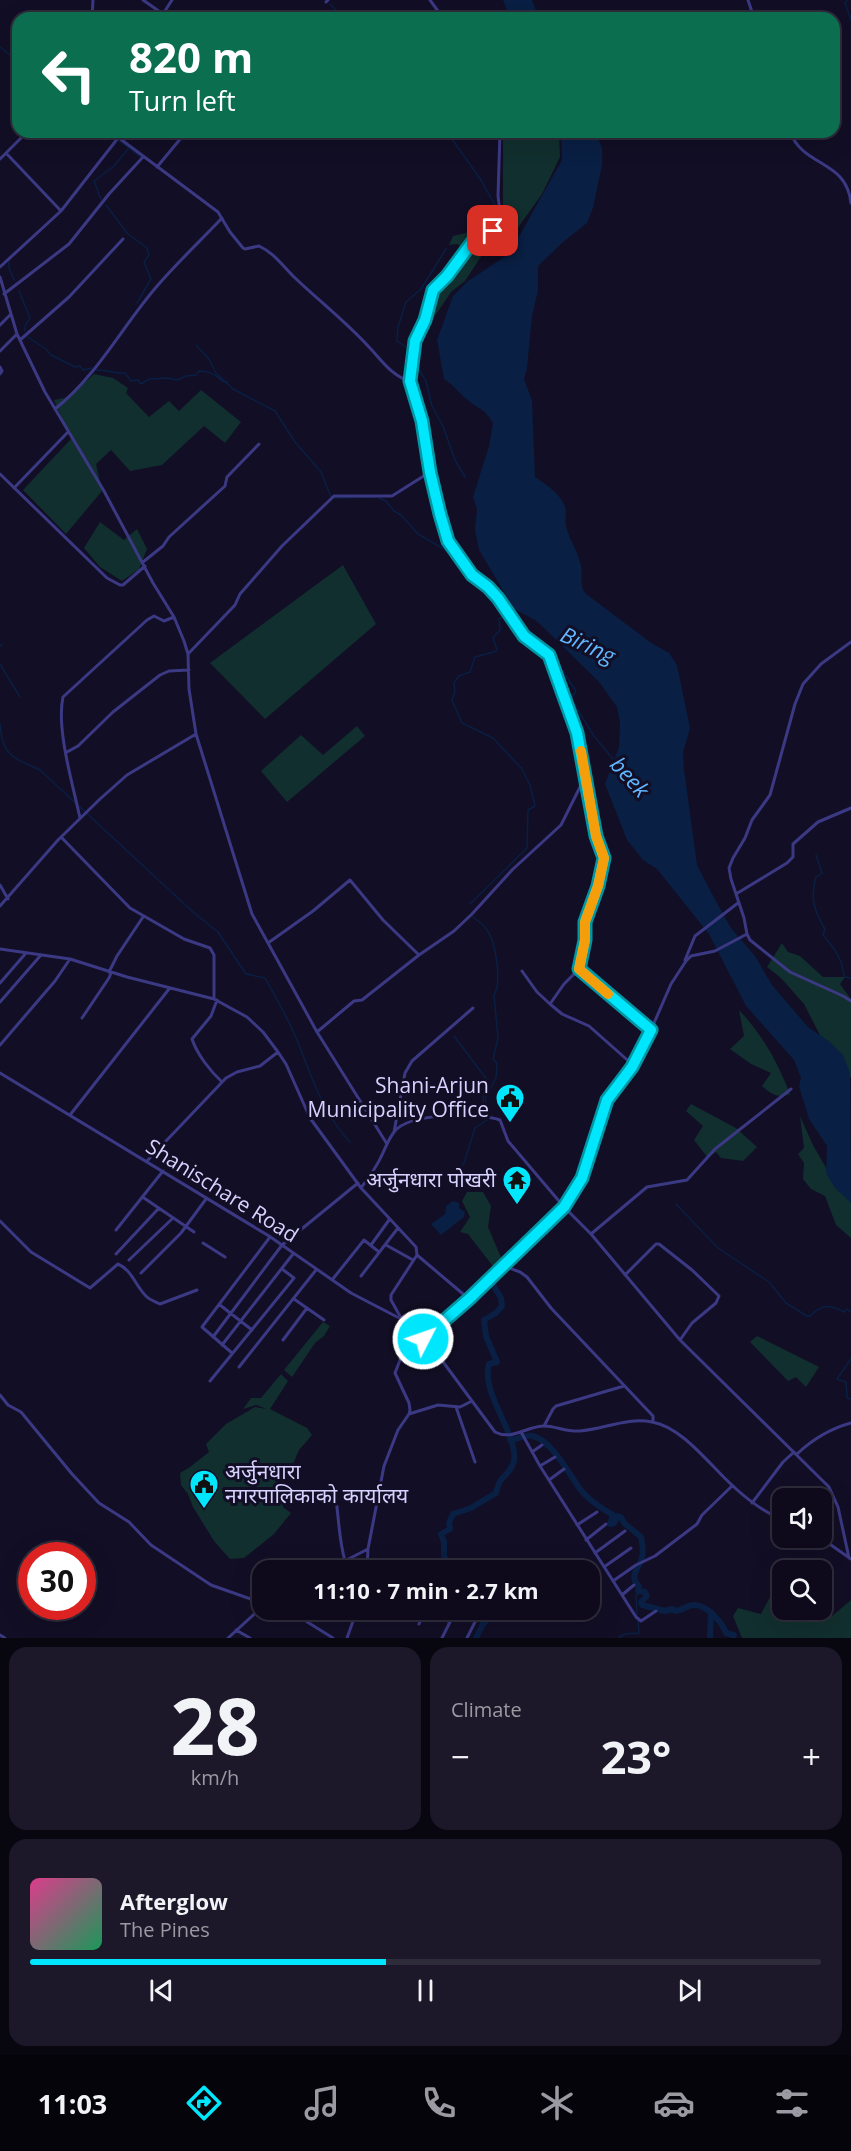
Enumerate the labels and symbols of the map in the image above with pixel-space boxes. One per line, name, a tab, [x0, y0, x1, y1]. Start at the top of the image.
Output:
pin	[467, 205, 518, 256]
water label: Biring	[556, 618, 622, 670]
water label: beek	[604, 749, 658, 804]
place label: Shani-Arjun Municipality Office	[308, 1071, 489, 1123]
public building icon: Shani-Arjun Municipality Office	[494, 1082, 526, 1124]
street label: Shanischare Road	[141, 1132, 304, 1248]
temple icon: अर्जुनधारा पोखरी	[501, 1164, 533, 1206]
place label: अर्जुनधारा पोखरी	[366, 1165, 497, 1193]
position arrow	[391, 1307, 455, 1371]
place label: अर्जुनधारा नगरपालिकाको कार्यालय	[225, 1457, 409, 1509]
public building icon: अर्जुनधारा नगरपालिकाको कार्यालय	[188, 1468, 220, 1510]
speed limit sign: 30	[18, 1542, 96, 1620]

